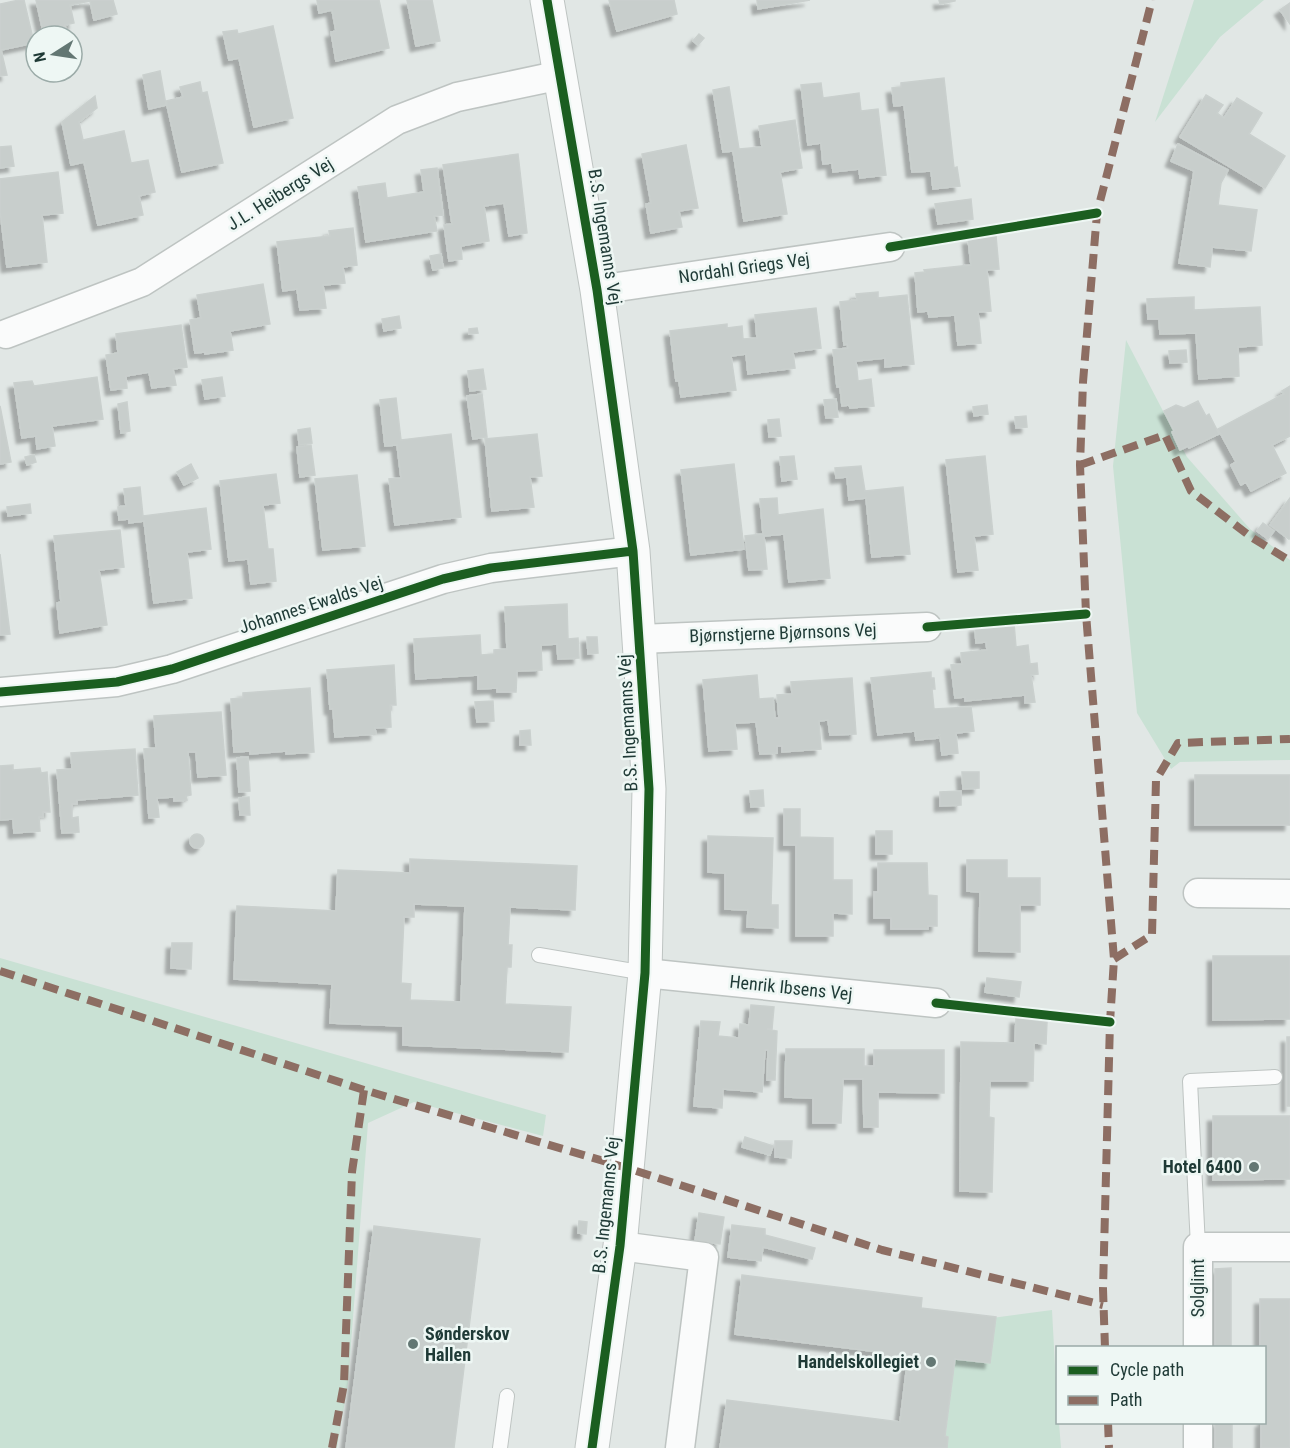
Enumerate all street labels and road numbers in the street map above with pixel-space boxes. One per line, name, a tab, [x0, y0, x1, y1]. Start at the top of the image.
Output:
street label: J.L. Heibergs Vej	[223, 153, 336, 234]
street label: B.S. Ingemanns Vej	[584, 167, 627, 306]
street label: Nordahl Griegs Vej	[677, 248, 811, 287]
street label: Johannes Ewalds Vej	[236, 571, 385, 638]
street label: Bjørnstjerne Bjørnsons Vej	[689, 619, 877, 646]
street label: B.S. Ingemanns Vej	[613, 654, 642, 792]
street label: Henrik Ibsens Vej	[729, 971, 854, 1004]
street label: B.S. Ingemanns Vej	[588, 1136, 623, 1274]
street label: Solglimt	[1187, 1259, 1208, 1317]

